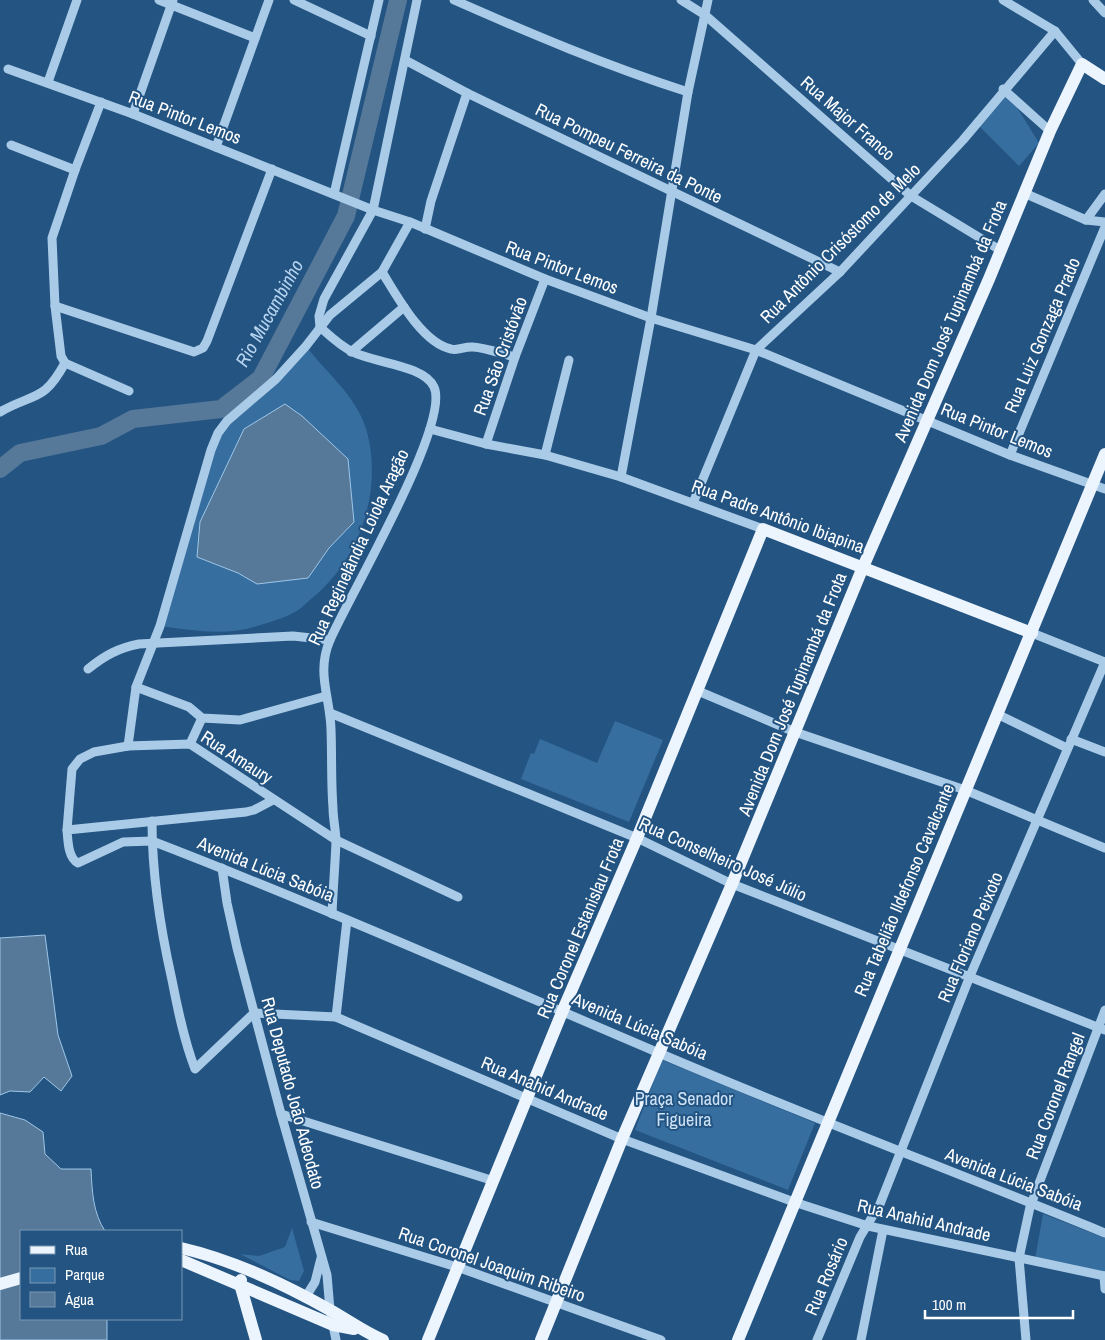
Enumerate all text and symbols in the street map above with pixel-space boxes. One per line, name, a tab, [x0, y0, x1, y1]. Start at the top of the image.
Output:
street label: Rua Major Franco	[795, 70, 901, 166]
street label: Rua Pintor Lemos	[125, 84, 245, 150]
street label: Rua Pompeu Ferreira da Ponte	[531, 97, 727, 209]
street label: Rua Antônio Crisóstomo de Melo	[754, 157, 926, 329]
street label: Avenida Dom José Tupinambá da Frota	[887, 196, 1012, 447]
street label: Rua Pintor Lemos	[502, 234, 622, 300]
street label: Rua Luiz Gonzaga Prado	[998, 253, 1086, 417]
water label: Rio Mucambinho	[229, 255, 309, 371]
street label: Rua São Cristóvão	[467, 293, 533, 419]
street label: Rua Pintor Lemos	[937, 396, 1057, 464]
street label: Rua Reginelândia Loiola Aragão	[301, 445, 415, 649]
street label: Rua Padre Antônio Ibiapina	[688, 473, 868, 559]
street label: Avenida Dom José Tupinambá da Frota	[731, 568, 852, 821]
street label: Rua Amaury	[196, 724, 278, 790]
street label: Rua Tabelião Ildefonso Cavalcante	[848, 780, 960, 1000]
street label: Rua Conselheiro José Júlio	[635, 811, 811, 907]
street label: Avenida Lúcia Sabóia	[193, 830, 338, 908]
street label: Rua Coronel Estanislau Frota	[531, 834, 629, 1022]
street label: Rua Floriano Peixoto	[931, 868, 1009, 1006]
street label: Avenida Lúcia Sabóia	[567, 986, 712, 1066]
street label: Rua Deputado João Adeodato	[255, 994, 331, 1192]
street label: Rua Coronel Rangel	[1019, 1029, 1091, 1163]
street label: Rua Anahid Andrade	[477, 1050, 613, 1126]
park label: Praça Senador Figueira	[635, 1086, 733, 1132]
street label: Avenida Lúcia Sabóia	[941, 1141, 1086, 1217]
street label: Rua Anahid Andrade	[855, 1192, 993, 1248]
street label: Rua Coronel Joaquim Ribeiro	[395, 1220, 589, 1308]
legend	[20, 1230, 182, 1320]
street label: Rua Rosário	[798, 1233, 854, 1319]
text: Rua	[65, 1239, 88, 1260]
text: Parque	[65, 1264, 105, 1285]
scale bar	[925, 1288, 1072, 1320]
text: Água	[64, 1289, 94, 1310]
text: 100 m	[932, 1294, 966, 1315]

